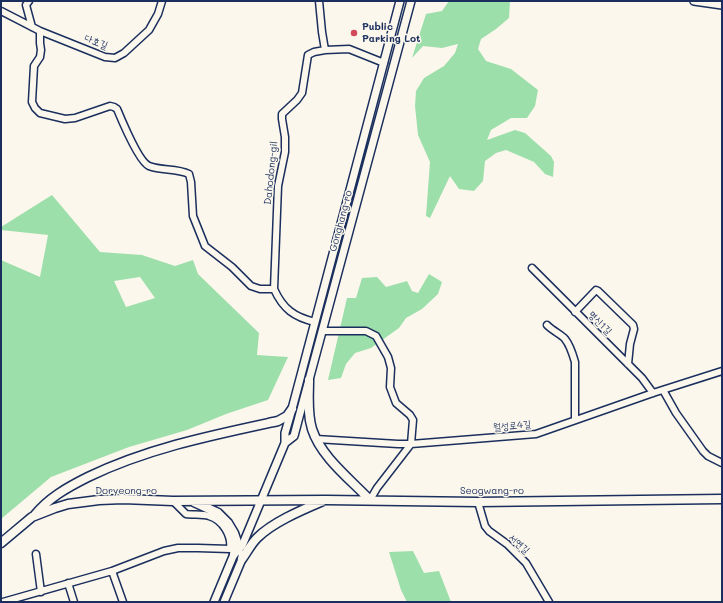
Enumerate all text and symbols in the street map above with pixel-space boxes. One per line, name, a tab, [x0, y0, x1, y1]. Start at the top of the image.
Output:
place label: Public Parking Lot	[362, 21, 421, 44]
marker: Public Parking Lot	[349, 28, 359, 38]
street label: 다호길	[83, 32, 109, 52]
street label: Dahodong-gil	[262, 141, 280, 205]
street label: Gonghang-ro	[327, 189, 355, 253]
street label: 명신1길	[586, 309, 614, 337]
street label: 월성로4길	[493, 418, 531, 434]
street label: Doryeong-ro	[95, 485, 157, 497]
street label: Seogwang-ro	[460, 485, 524, 497]
street label: 서연길	[506, 531, 532, 557]

